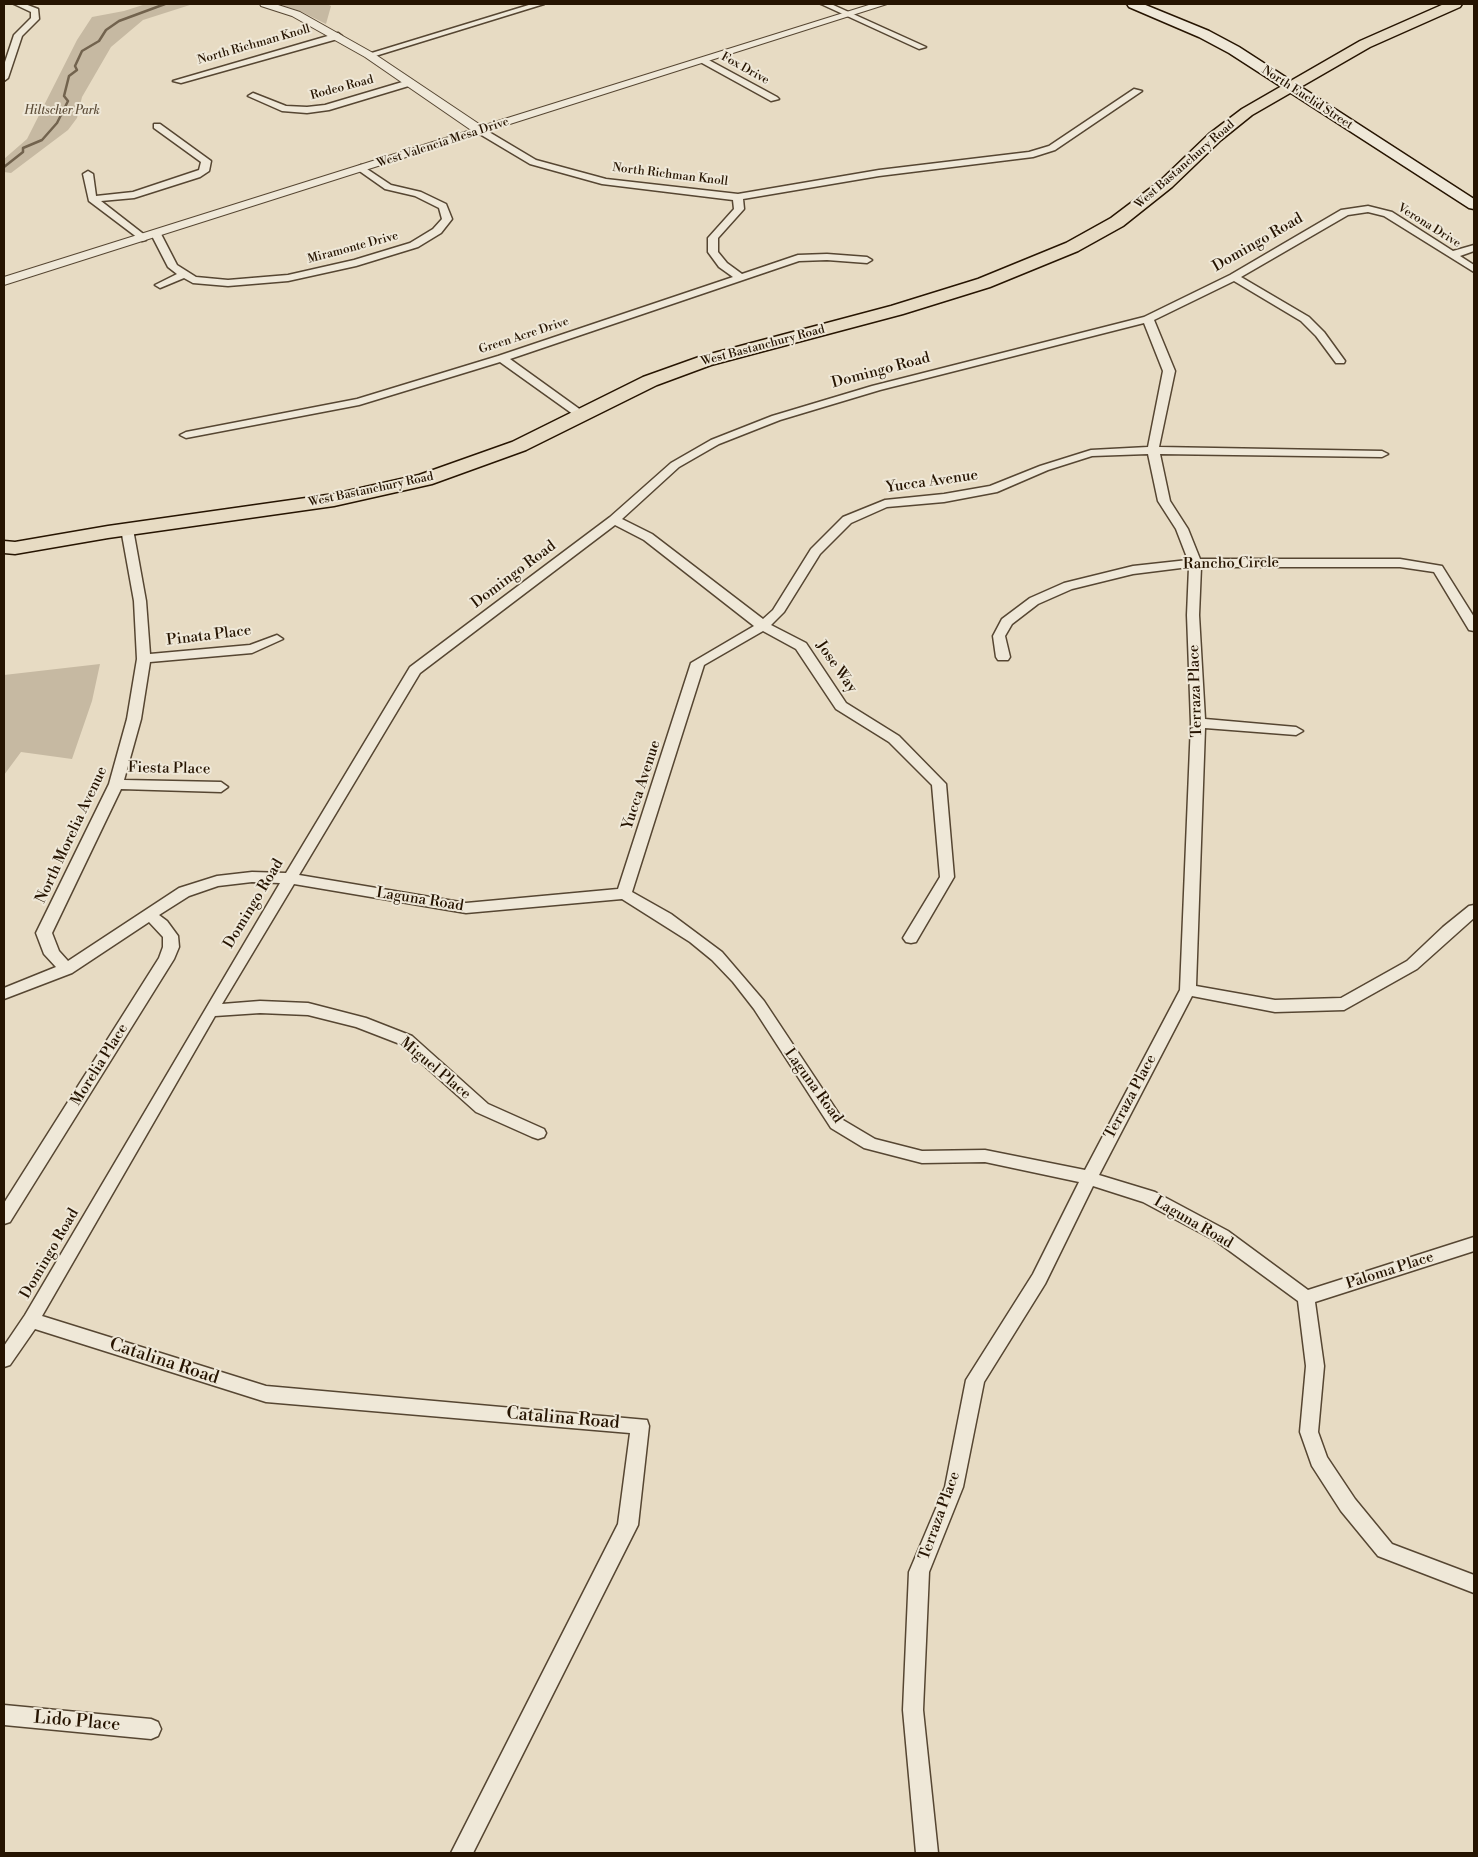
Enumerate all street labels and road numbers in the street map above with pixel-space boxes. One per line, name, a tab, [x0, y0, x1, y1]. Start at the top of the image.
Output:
street label: North Richman Knoll	[196, 22, 312, 68]
street label: Fox Drive	[718, 50, 772, 88]
street label: North Euclid Street	[1259, 63, 1355, 133]
street label: Rodeo Road	[309, 73, 375, 103]
street label: West Valencia Mesa Drive	[375, 115, 511, 171]
street label: West Bastanchury Road	[1132, 118, 1238, 212]
street label: North Richman Knoll	[611, 161, 729, 189]
street label: Verona Drive	[1395, 201, 1463, 251]
street label: Domingo Road	[1210, 210, 1306, 276]
street label: Miramonte Drive	[306, 229, 400, 267]
street label: Green Acre Drive	[477, 315, 571, 357]
street label: West Bastanchury Road	[700, 323, 826, 369]
street label: Domingo Road	[830, 349, 932, 393]
street label: Yucca Avenue	[885, 467, 979, 497]
street label: West Bastanchury Road	[307, 470, 435, 510]
street label: Domingo Road	[468, 537, 560, 613]
street label: Rancho Circle	[1183, 554, 1279, 574]
street label: Pinata Place	[166, 622, 252, 650]
street label: Jose Way	[812, 637, 860, 697]
street label: Terraza Place	[1185, 644, 1207, 738]
street label: Yucca Avenue	[619, 738, 665, 832]
street label: Fiesta Place	[128, 759, 210, 779]
street label: North Morelia Avenue	[32, 764, 112, 906]
street label: Domingo Road	[220, 856, 288, 952]
street label: Laguna Road	[375, 884, 465, 916]
street label: Morelia Place	[68, 1021, 132, 1109]
street label: Miguel Place	[396, 1034, 474, 1104]
street label: Laguna Road	[780, 1045, 846, 1127]
street label: Terraza Place	[1101, 1052, 1161, 1142]
street label: Laguna Road	[1150, 1193, 1236, 1253]
street label: Domingo Road	[17, 1206, 83, 1302]
street label: Paloma Place	[1344, 1248, 1436, 1294]
street label: Catalina Road	[107, 1334, 221, 1390]
street label: Catalina Road	[505, 1403, 621, 1435]
street label: Terraza Place	[916, 1469, 964, 1563]
street label: Lido Place	[33, 1707, 121, 1737]

